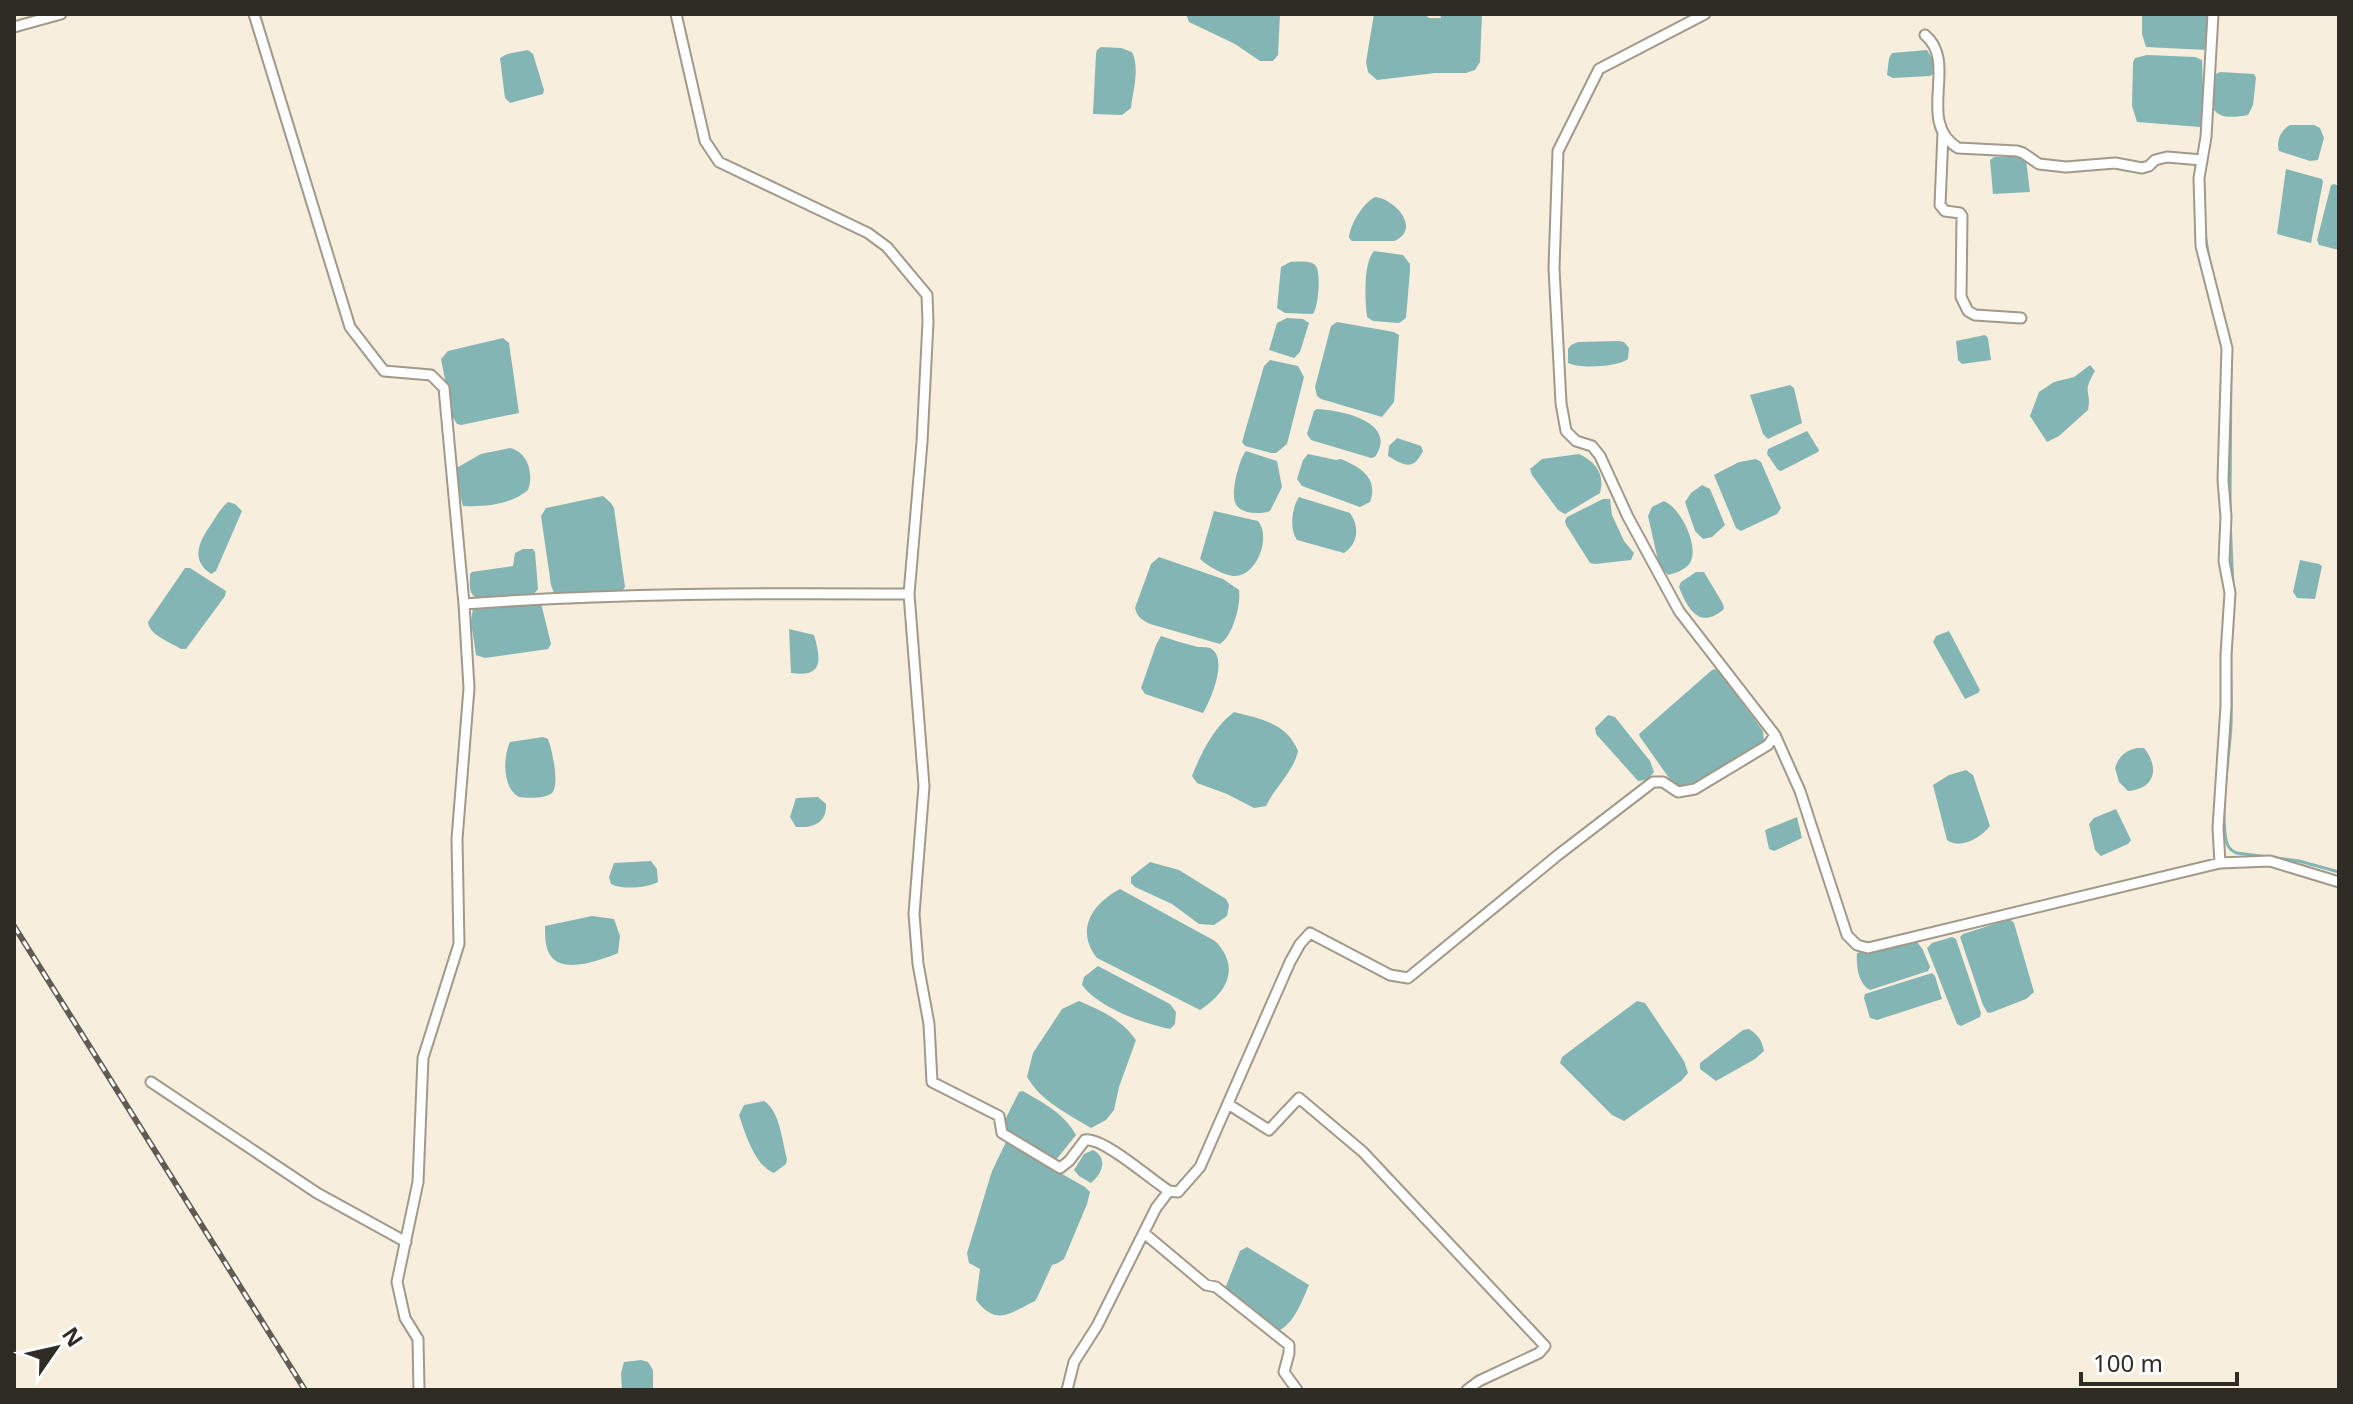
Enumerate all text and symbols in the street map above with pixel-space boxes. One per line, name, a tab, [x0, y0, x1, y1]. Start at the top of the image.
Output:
north arrow	[16, 1308, 96, 1388]
text: N	[56, 1320, 91, 1352]
scale bar	[2081, 1336, 2237, 1386]
text: 100 m	[2093, 1346, 2163, 1379]

